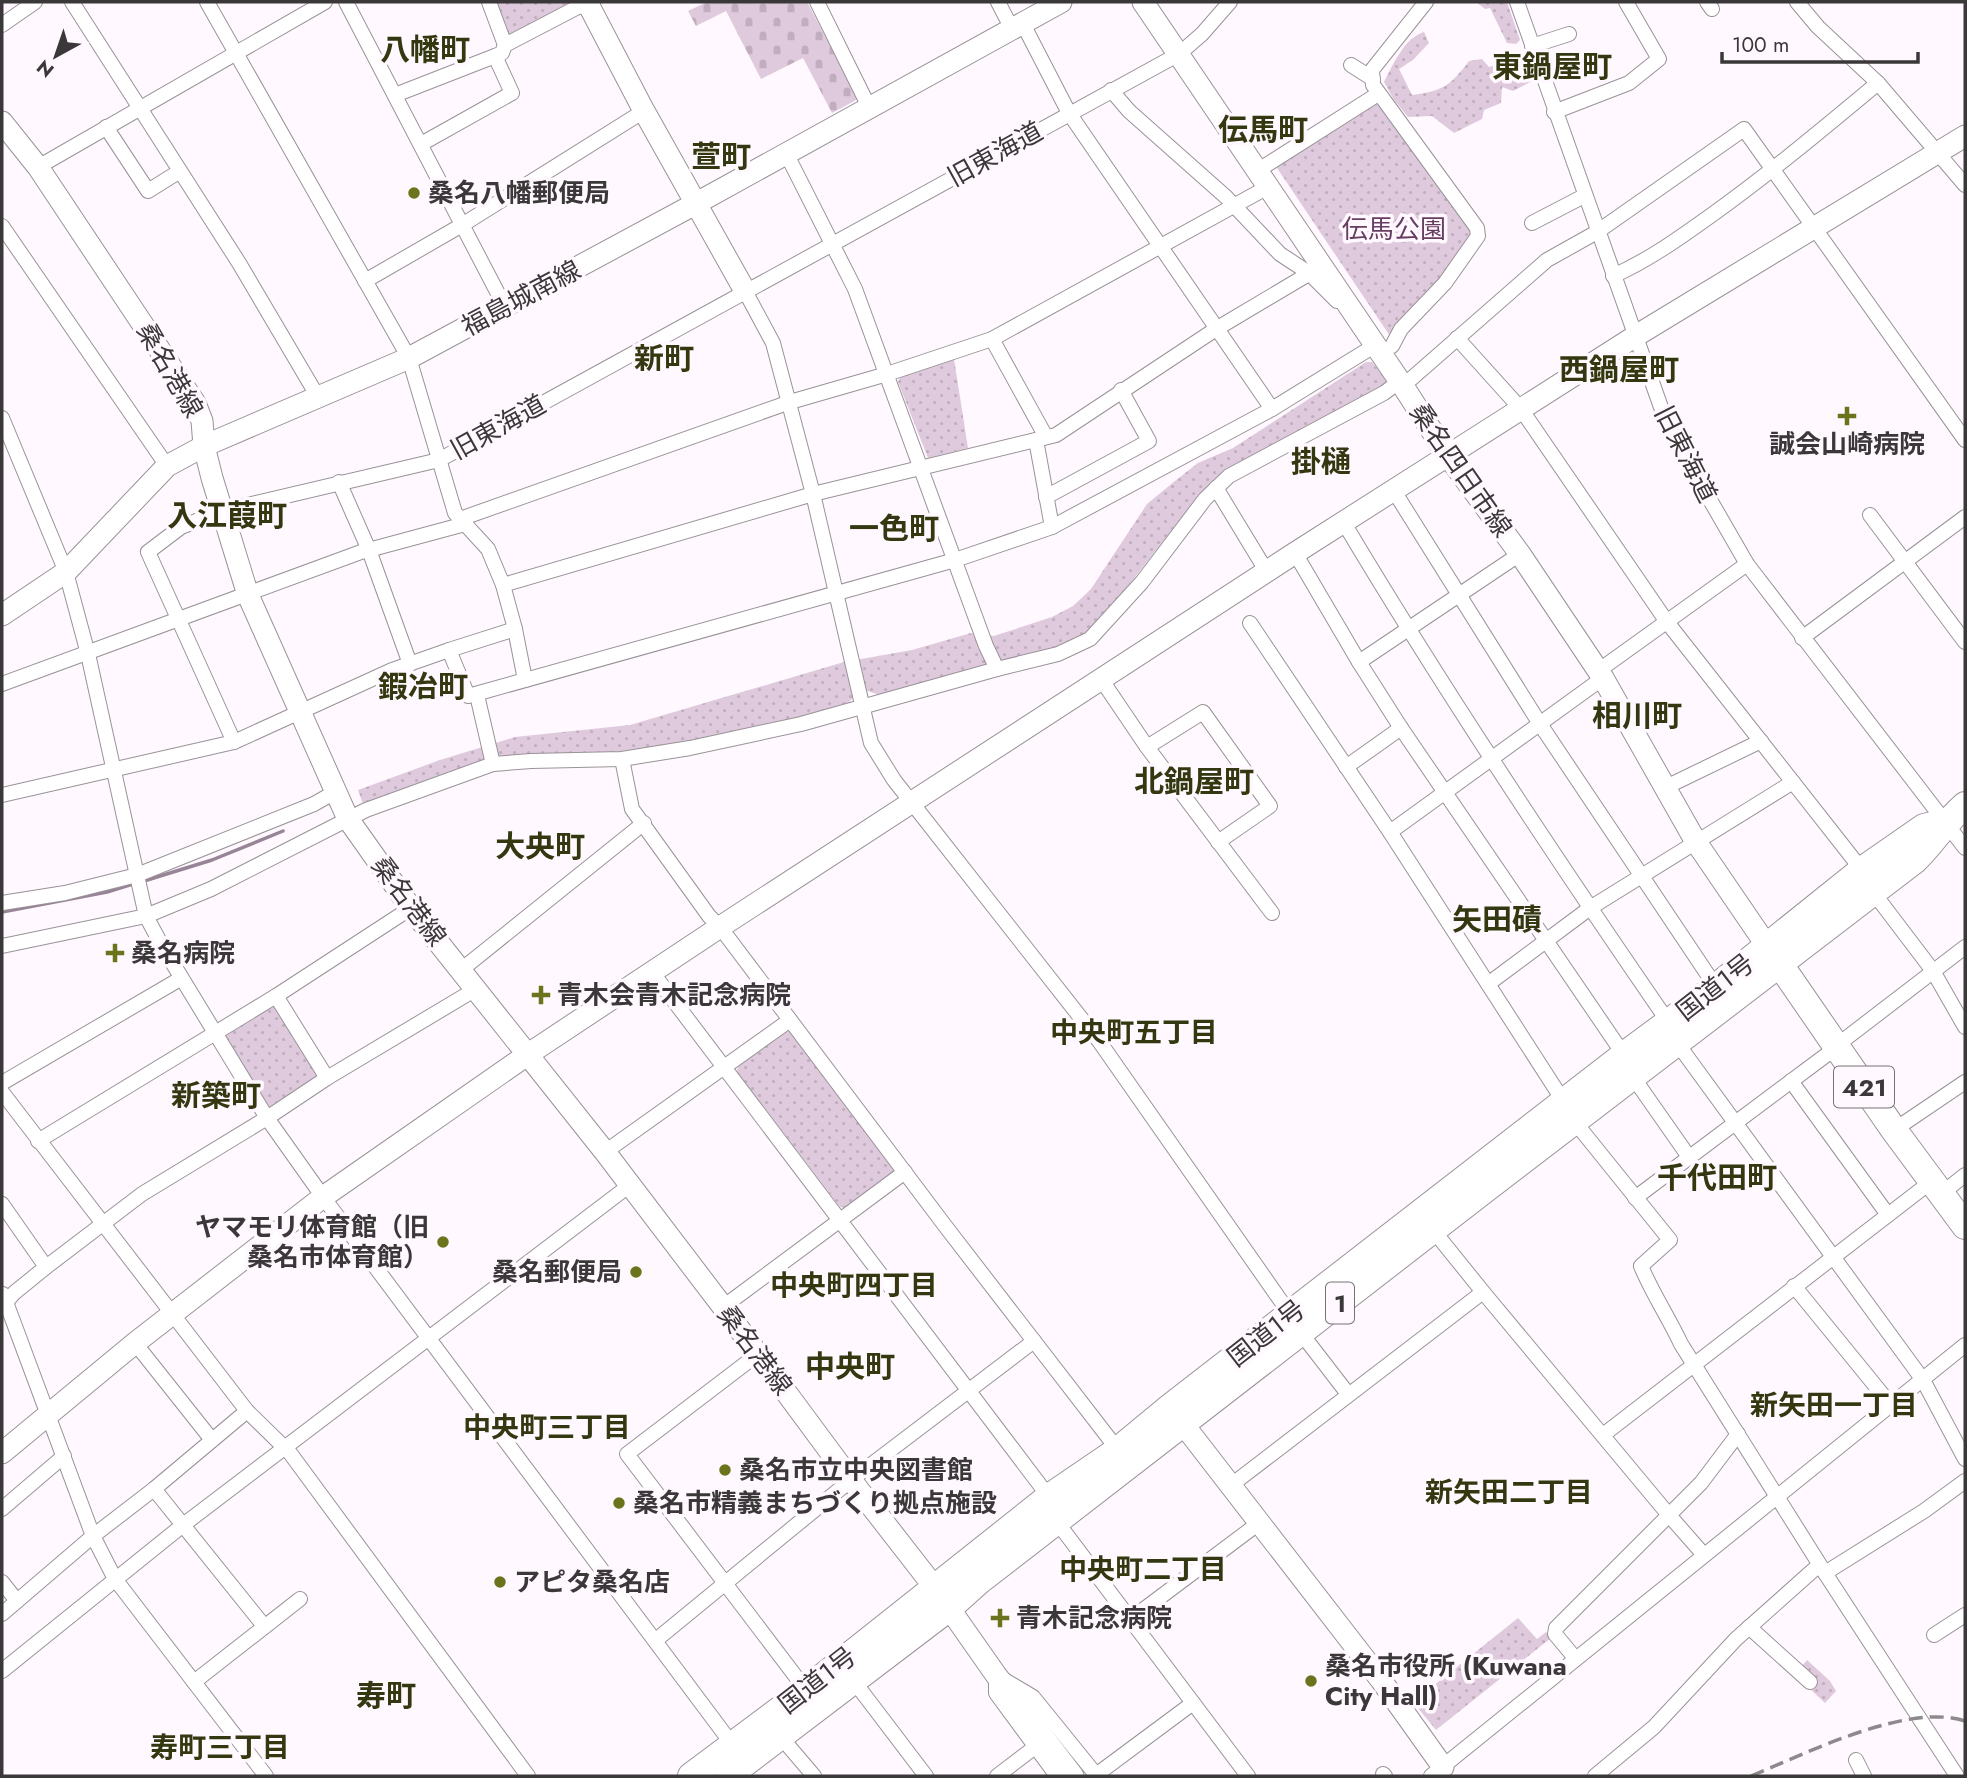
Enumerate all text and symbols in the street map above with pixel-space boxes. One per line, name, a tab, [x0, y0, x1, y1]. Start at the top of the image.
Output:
north arrow	[21, 21, 91, 91]
scale bar	[1722, 21, 1918, 65]
district label: 八幡町	[380, 28, 470, 71]
text: 100 m	[1732, 30, 1789, 60]
district label: 東鍋屋町	[1492, 45, 1612, 88]
text: N	[31, 53, 60, 84]
district label: 伝馬町	[1218, 108, 1308, 151]
street label: 旧東海道	[940, 112, 1050, 196]
district label: 萱町	[691, 135, 751, 178]
place label: 桑名八幡郵便局	[428, 174, 610, 212]
marker: 桑名八幡郵便局	[406, 185, 422, 201]
park label: 伝馬公園	[1342, 210, 1446, 248]
street label: 福島城南線	[455, 251, 587, 345]
street label: 桑名港線	[128, 315, 212, 425]
district label: 新町	[634, 337, 694, 380]
district label: 西鍋屋町	[1559, 348, 1679, 391]
street label: 旧東海道	[443, 385, 553, 469]
street label: 桑名四日市線	[1401, 395, 1521, 545]
street label: 旧東海道	[1645, 399, 1727, 509]
marker: 誠会山崎病院	[1837, 406, 1857, 426]
place label: 誠会山崎病院	[1769, 425, 1925, 463]
district label: 掛樋	[1291, 440, 1351, 483]
district label: 入江葭町	[167, 494, 287, 537]
district label: 一色町	[849, 507, 939, 550]
district label: 鍜冶町	[378, 665, 468, 708]
district label: 相川町	[1592, 694, 1682, 737]
district label: 北鍋屋町	[1134, 760, 1254, 803]
district label: 大央町	[495, 825, 585, 868]
street label: 桑名港線	[363, 848, 455, 954]
district label: 矢田磧	[1452, 898, 1542, 941]
place label: 桑名病院	[131, 934, 235, 972]
marker: 桑名病院	[105, 943, 125, 963]
street label: 国道1号	[1668, 944, 1762, 1030]
place label: 青木会青木記念病院	[557, 976, 791, 1014]
marker: 青木会青木記念病院	[531, 985, 551, 1005]
district label: 中央町五丁目	[1050, 1012, 1218, 1053]
road number: 421	[1834, 1066, 1894, 1107]
district label: 新築町	[171, 1074, 261, 1117]
district label: 千代田町	[1657, 1156, 1777, 1199]
place label: ヤマモリ体育館（旧 桑名市体育館）	[195, 1208, 429, 1276]
marker: ヤマモリ体育館（旧 桑名市体育館）	[435, 1234, 451, 1250]
place label: 桑名郵便局	[492, 1253, 622, 1291]
marker: 桑名郵便局	[628, 1264, 644, 1280]
district label: 中央町四丁目	[770, 1265, 938, 1306]
road number: 1	[1326, 1282, 1354, 1324]
street label: 国道1号	[1219, 1290, 1313, 1376]
street label: 桑名港線	[709, 1297, 801, 1403]
district label: 中央町	[805, 1345, 895, 1388]
district label: 新矢田一丁目	[1750, 1385, 1918, 1426]
district label: 中央町三丁目	[463, 1407, 631, 1448]
place label: 桑名市立中央図書館	[739, 1451, 973, 1489]
marker: 桑名市立中央図書館	[717, 1462, 733, 1478]
district label: 新矢田二丁目	[1425, 1472, 1593, 1513]
place label: 桑名市精義まちづくり拠点施設	[633, 1484, 997, 1522]
marker: 桑名市精義まちづくり拠点施設	[611, 1495, 627, 1511]
district label: 中央町二丁目	[1059, 1549, 1227, 1590]
place label: アピタ桑名店	[514, 1563, 670, 1601]
marker: アピタ桑名店	[492, 1574, 508, 1590]
place label: 青木記念病院	[1016, 1599, 1172, 1637]
marker: 青木記念病院	[990, 1608, 1010, 1628]
street label: 国道1号	[770, 1637, 864, 1723]
place label: 桑名市役所 (Kuwana City Hall)	[1325, 1647, 1567, 1715]
marker: 桑名市役所 (Kuwana City Hall)	[1303, 1673, 1319, 1689]
district label: 寿町	[356, 1674, 416, 1717]
district label: 寿町三丁目	[150, 1727, 290, 1768]

